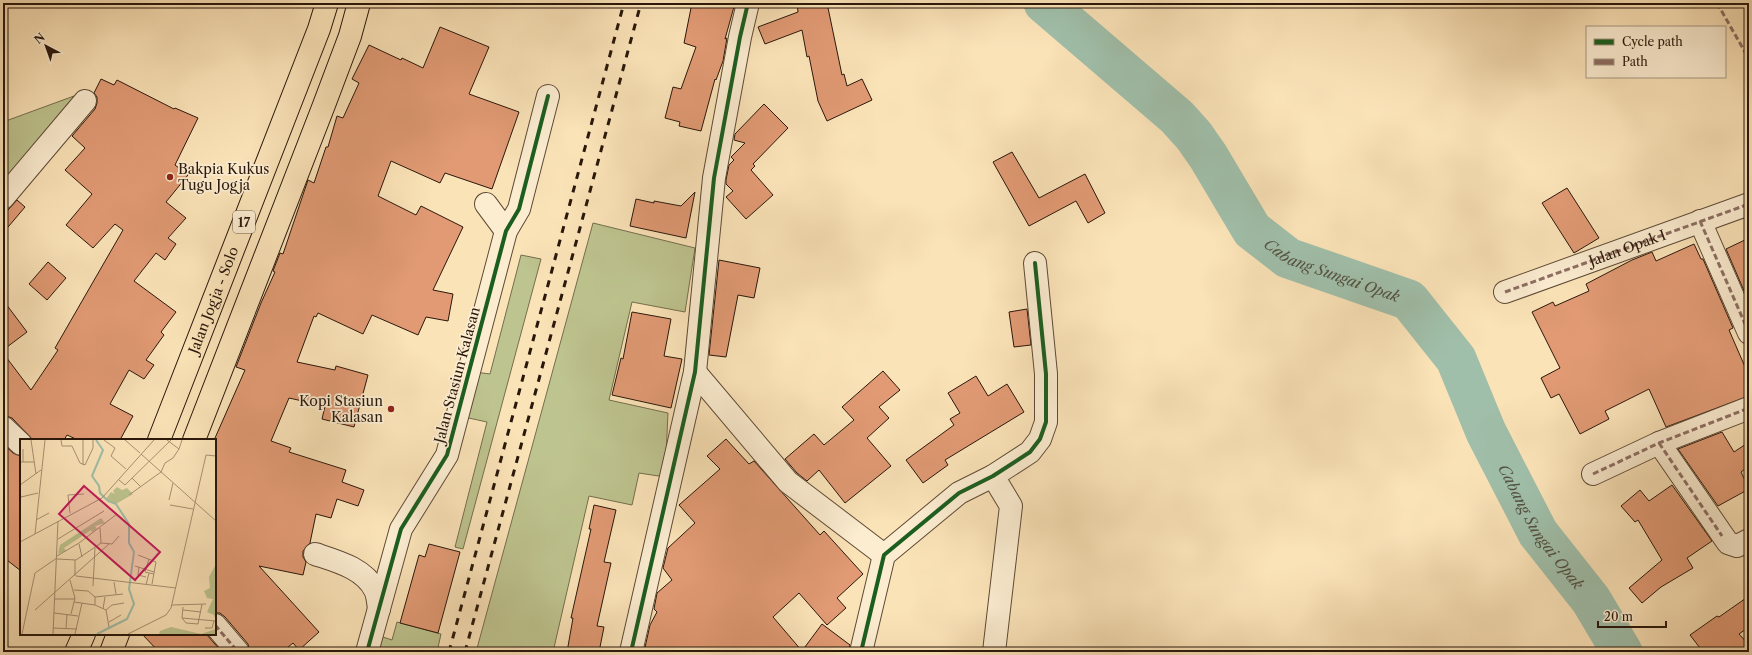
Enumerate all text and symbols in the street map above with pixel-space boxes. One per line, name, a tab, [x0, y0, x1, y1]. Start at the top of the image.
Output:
north arrow	[26, 26, 66, 66]
legend	[1586, 26, 1726, 78]
text: N	[31, 30, 48, 47]
text: Cycle path	[1622, 34, 1683, 49]
text: Path	[1622, 54, 1648, 69]
place label: Bakpia Kukus Tugu Jogja	[178, 160, 269, 194]
marker: Bakpia Kukus Tugu Jogja	[165, 172, 175, 182]
road number: 17	[233, 211, 255, 233]
street label: Jalan Opak I	[1584, 226, 1668, 271]
water label: Cabang Sungai Opak	[1261, 234, 1403, 306]
street label: Jalan Jogja - Solo	[184, 244, 242, 358]
street label: Jalan Stasiun Kalasan	[430, 305, 484, 447]
place label: Kopi Stasiun Kalasan	[299, 392, 383, 426]
marker: Kopi Stasiun Kalasan	[386, 404, 396, 414]
inset map	[20, 439, 216, 635]
water label: Cabang Sungai Opak	[1495, 461, 1588, 593]
scale bar	[1598, 603, 1666, 629]
text: 20 m	[1604, 609, 1633, 624]

